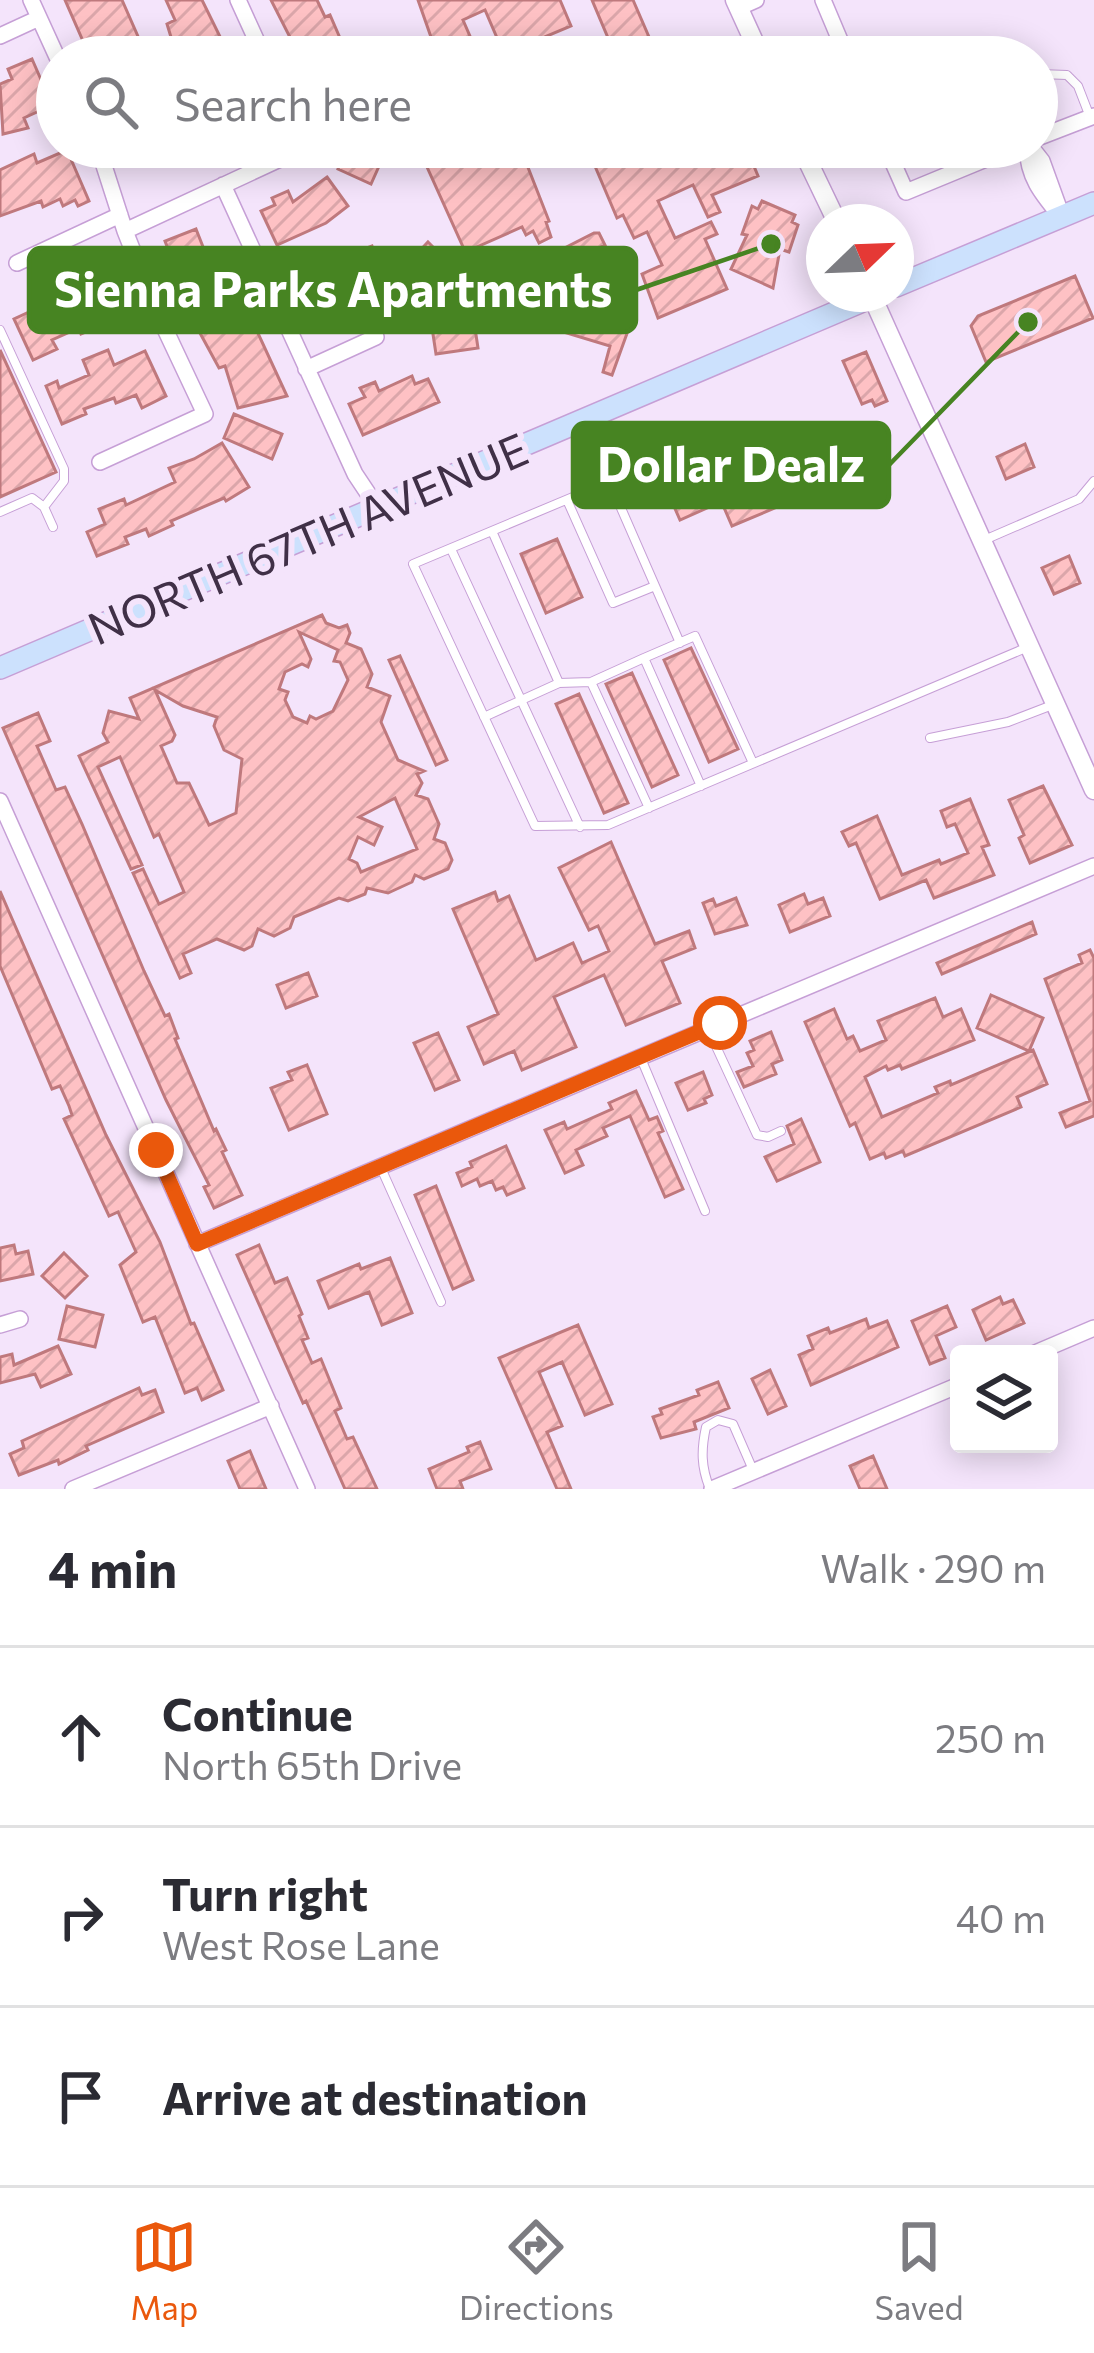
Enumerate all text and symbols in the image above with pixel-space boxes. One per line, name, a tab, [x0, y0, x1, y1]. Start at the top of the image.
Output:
search box	[36, 36, 1058, 168]
icon: search	[78, 69, 144, 135]
text: Search here	[174, 75, 412, 130]
north arrow	[806, 204, 914, 312]
callout: Sienna Parks Apartments	[29, 248, 636, 332]
text: Sienna Parks Apartments	[54, 258, 612, 317]
street label: NORTH 67TH AVENUE	[79, 419, 535, 655]
callout: Dollar Dealz	[573, 423, 889, 507]
text: Dollar Dealz	[597, 433, 865, 492]
route start	[693, 996, 747, 1050]
route end	[129, 1123, 183, 1177]
map controls	[950, 1345, 1058, 1453]
button: layers	[950, 1345, 1058, 1453]
text: 4 min	[48, 1536, 177, 1599]
text: Walk · 290 m	[821, 1543, 1046, 1591]
text: Continue	[162, 1685, 353, 1740]
icon: ahead	[48, 1704, 114, 1770]
text: 250 m	[935, 1713, 1046, 1761]
text: North 65th Drive	[162, 1740, 462, 1788]
text: Turn right	[162, 1865, 368, 1920]
icon: right	[48, 1884, 114, 1950]
text: 40 m	[956, 1893, 1046, 1941]
text: West Rose Lane	[162, 1920, 440, 1968]
icon: arrive	[48, 2064, 114, 2130]
text: Arrive at destination	[162, 2069, 588, 2124]
tab: Map	[130, 2214, 198, 2327]
tab: Directions	[459, 2214, 614, 2327]
tab: Saved	[875, 2214, 964, 2327]

